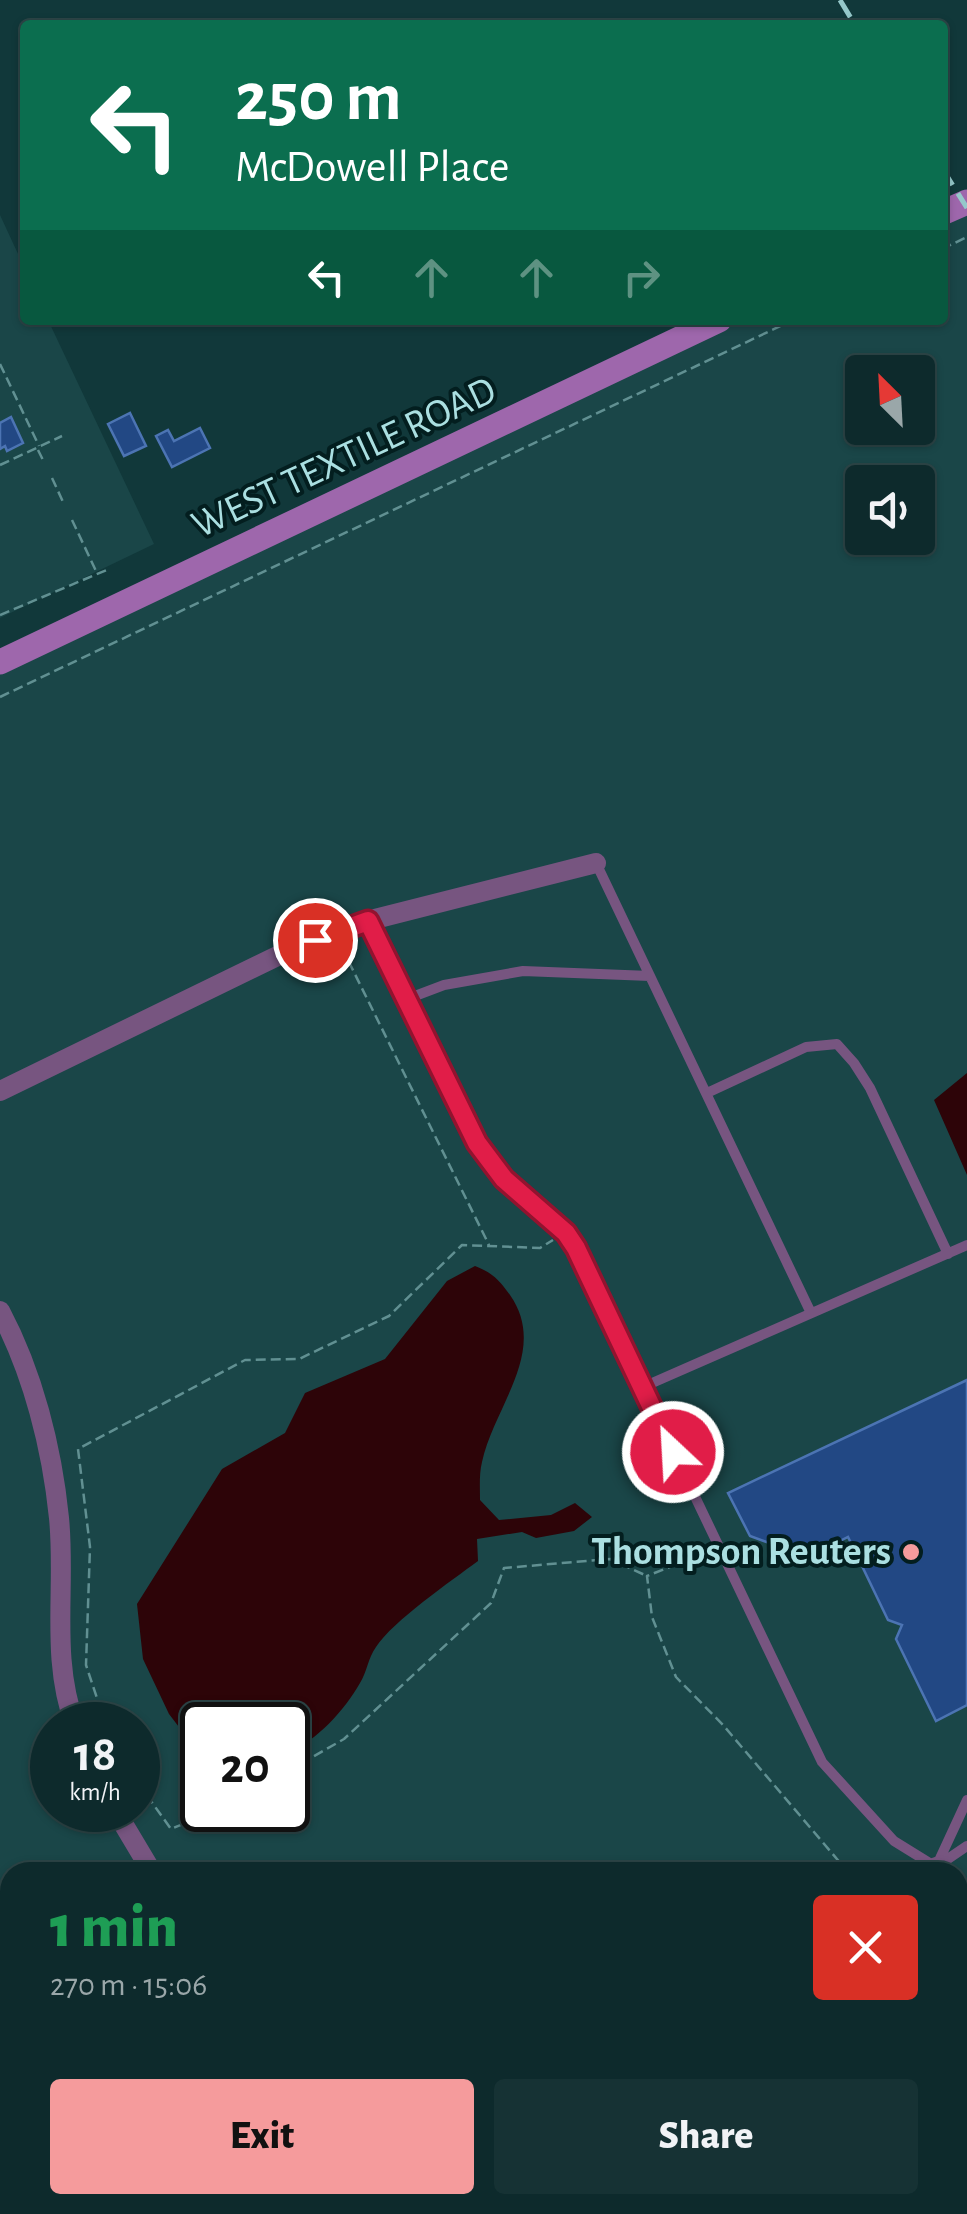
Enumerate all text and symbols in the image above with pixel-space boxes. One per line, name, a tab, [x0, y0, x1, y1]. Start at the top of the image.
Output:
icon: left	[70, 60, 200, 190]
text: 250 m	[235, 63, 402, 133]
text: McDowell Place	[235, 145, 510, 190]
icon: left	[299, 250, 354, 305]
icon: ahead	[404, 250, 459, 305]
icon: ahead	[509, 250, 564, 305]
icon: right	[614, 250, 669, 305]
north arrow	[845, 355, 935, 445]
map controls	[845, 355, 935, 555]
street label: WEST TEXTILE ROAD	[186, 370, 502, 546]
button: sound	[845, 465, 935, 555]
pin	[273, 898, 358, 983]
icon: arrive	[288, 913, 343, 968]
position arrow	[621, 1400, 725, 1504]
place label: Thompson Reuters	[591, 1532, 891, 1572]
marker: Thompson Reuters	[900, 1541, 922, 1563]
speed limit sign: 20	[180, 1702, 310, 1832]
text: 18	[74, 1730, 116, 1780]
text: km/h	[69, 1780, 121, 1805]
button: close	[813, 1895, 918, 2000]
text: 1 min	[50, 1898, 178, 1958]
text: 270 m · 15:06	[50, 1969, 207, 2001]
button: Exit	[50, 2079, 474, 2194]
button: Share	[494, 2079, 918, 2194]

